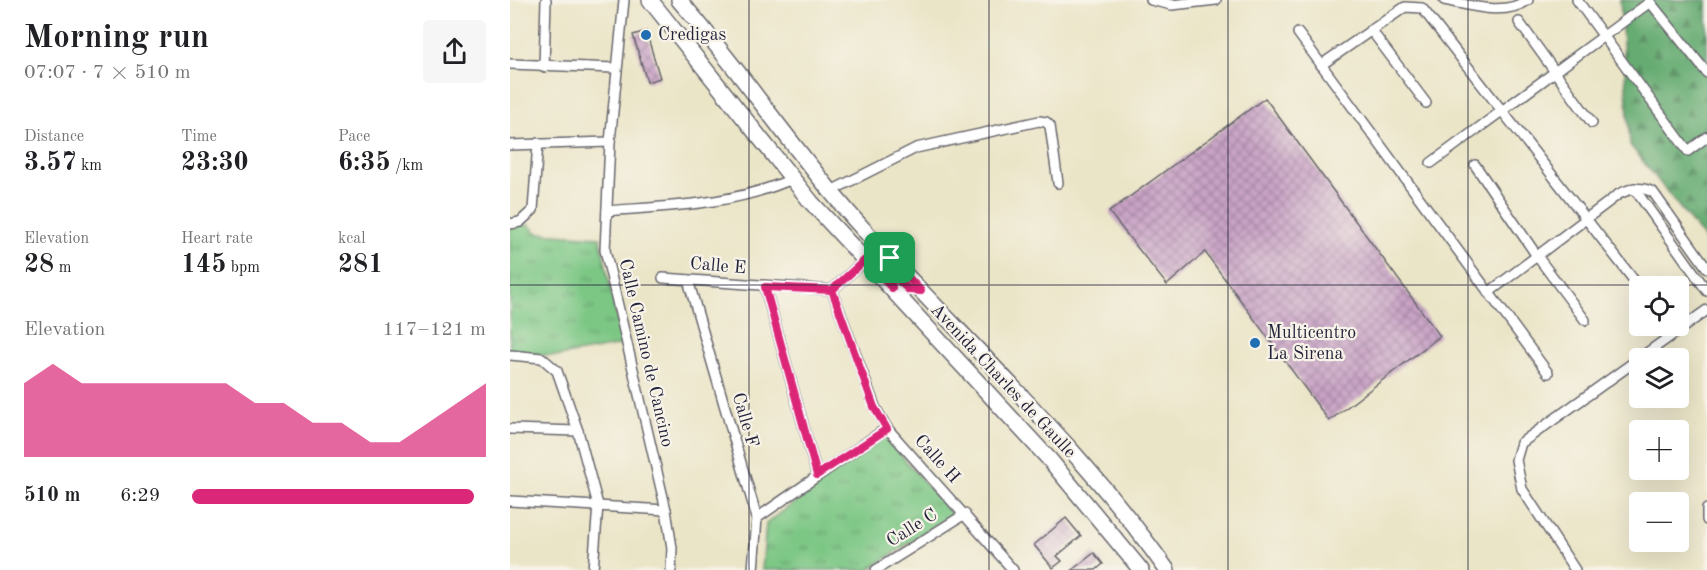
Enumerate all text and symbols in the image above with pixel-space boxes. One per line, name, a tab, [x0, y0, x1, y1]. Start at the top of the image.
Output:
button: share	[423, 20, 486, 83]
text: Morning run	[24, 22, 209, 55]
place label: Credigas	[658, 26, 727, 44]
marker: Credigas	[639, 28, 653, 42]
text: 07:07 · 7 × 510 m	[24, 63, 191, 83]
text: Distance	[24, 129, 84, 145]
text: Time	[181, 129, 217, 145]
text: Pace	[338, 129, 370, 145]
text: 3.57	[24, 150, 77, 176]
text: 23:30	[181, 150, 249, 176]
text: 6:35	[338, 150, 391, 176]
text: km	[77, 158, 102, 174]
text: /km	[391, 158, 423, 174]
text: Elevation	[24, 231, 89, 247]
text: Heart rate	[181, 231, 253, 247]
text: kcal	[338, 231, 366, 247]
pin	[864, 232, 915, 283]
icon: arrive	[873, 241, 906, 274]
text: 28	[24, 252, 54, 278]
text: 145	[181, 252, 226, 278]
text: 281	[338, 252, 383, 278]
street label: Calle E	[689, 255, 747, 277]
street label: Calle Camino de Cancino	[616, 257, 676, 449]
text: m	[54, 260, 71, 276]
text: bpm	[226, 260, 260, 276]
map controls	[1629, 276, 1689, 552]
button: locate	[1629, 276, 1689, 336]
street label: Avenida Charles de Gaulle	[927, 300, 1079, 462]
text: Elevation	[24, 320, 105, 340]
text: 117–121 m	[383, 320, 486, 340]
place label: Multicentro La Sirena	[1267, 324, 1356, 363]
marker: Multicentro La Sirena	[1248, 336, 1262, 350]
button: layers	[1629, 348, 1689, 408]
street label: Calle F	[729, 391, 761, 449]
button: +	[1629, 420, 1689, 480]
street label: Calle H	[911, 431, 963, 487]
text: 510 m	[24, 486, 80, 506]
text: 6:29	[120, 486, 160, 506]
button: −	[1629, 492, 1689, 552]
street label: Calle C	[883, 506, 941, 550]

